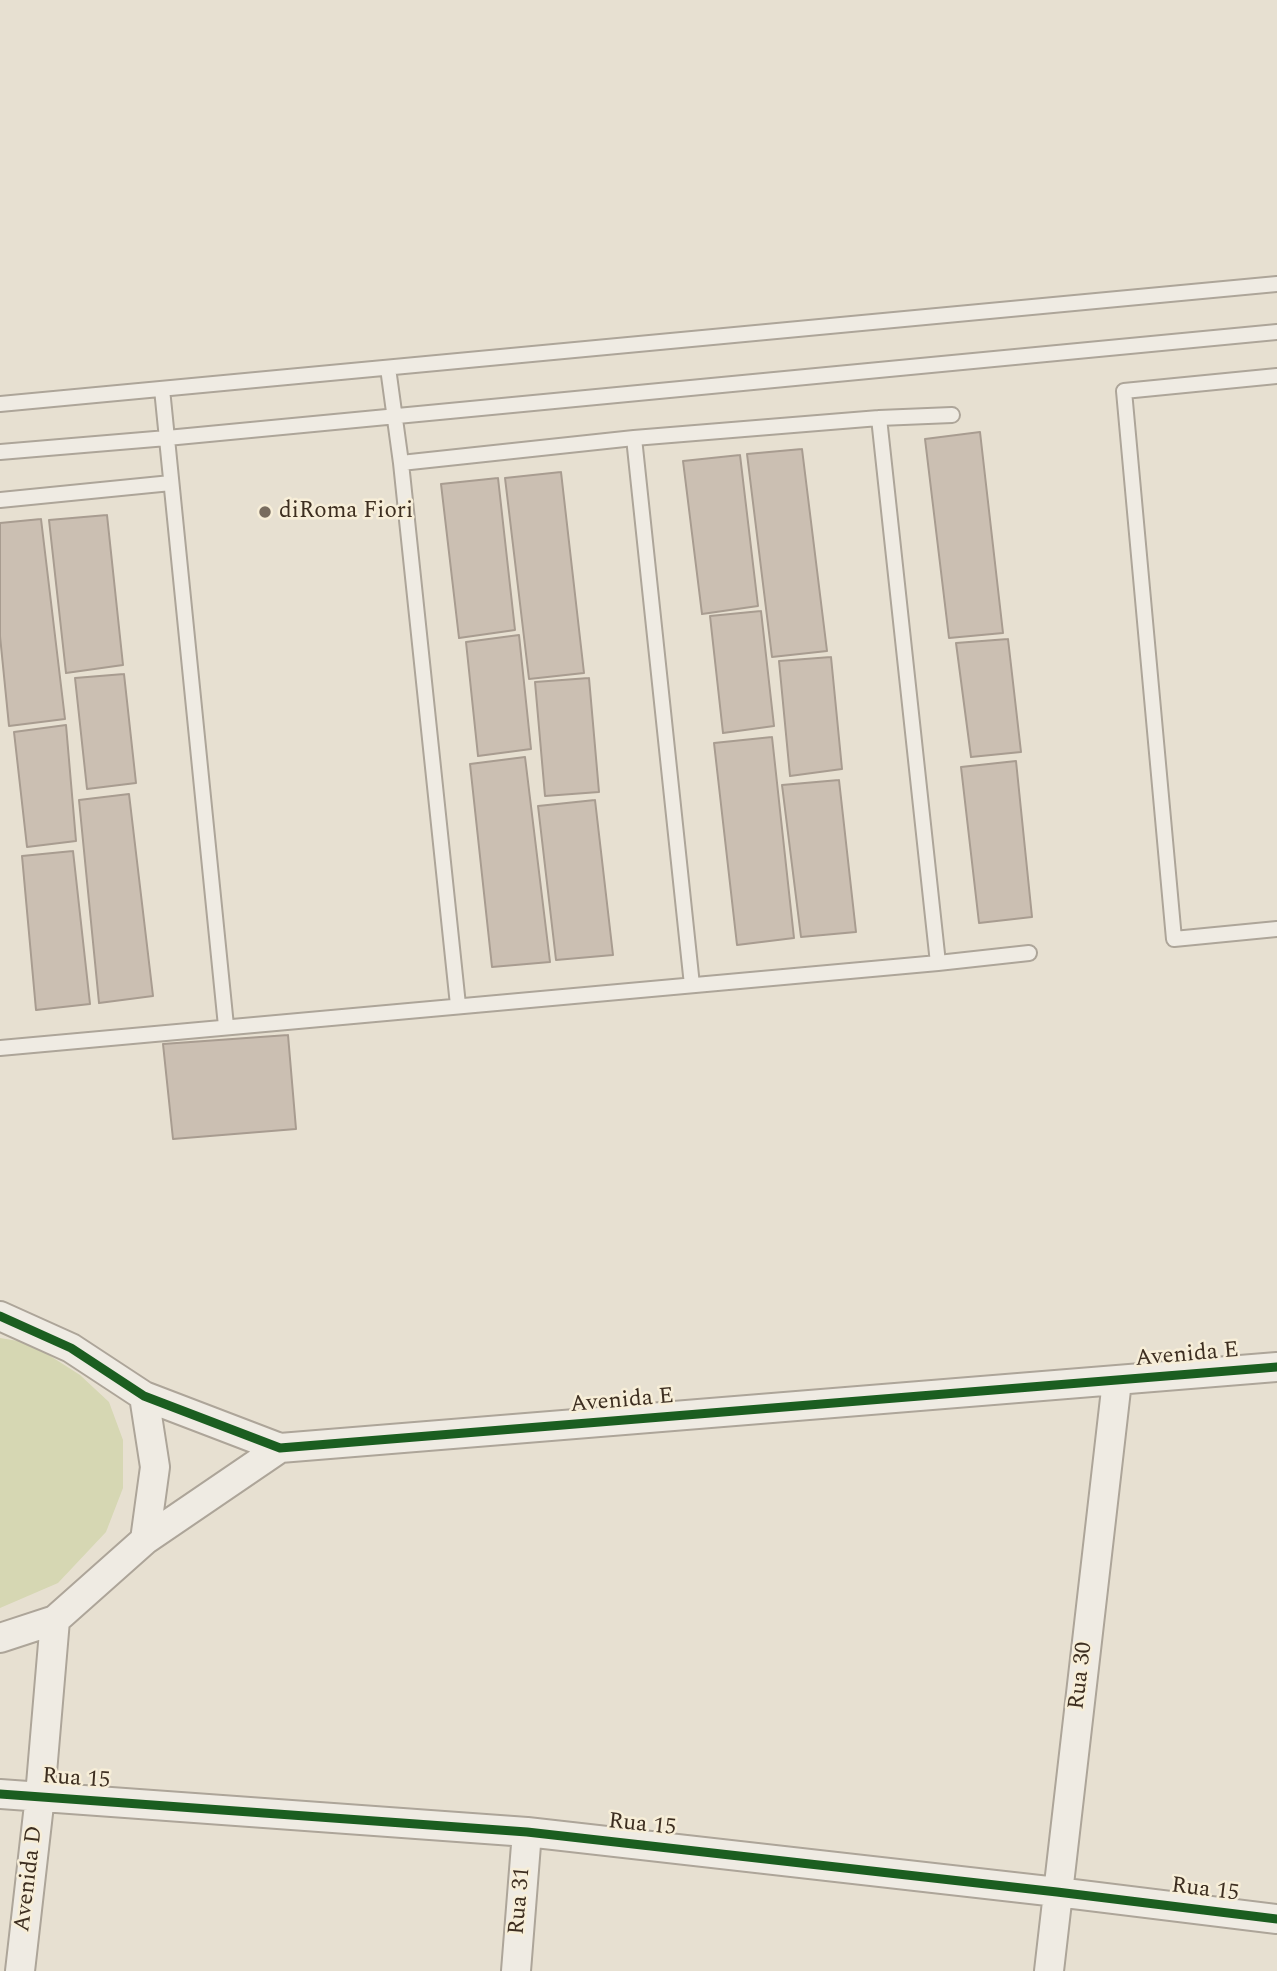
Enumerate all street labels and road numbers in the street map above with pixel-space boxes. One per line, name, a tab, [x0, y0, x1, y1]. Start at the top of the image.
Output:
street label: Avenida E	[1134, 1338, 1240, 1374]
street label: Avenida E	[569, 1384, 675, 1420]
street label: Rua 30	[1064, 1641, 1100, 1711]
street label: Rua 15	[41, 1764, 111, 1796]
street label: Rua 15	[607, 1809, 677, 1843]
street label: Avenida D	[10, 1824, 50, 1934]
street label: Rua 31	[504, 1866, 538, 1936]
street label: Rua 15	[1170, 1873, 1240, 1909]

